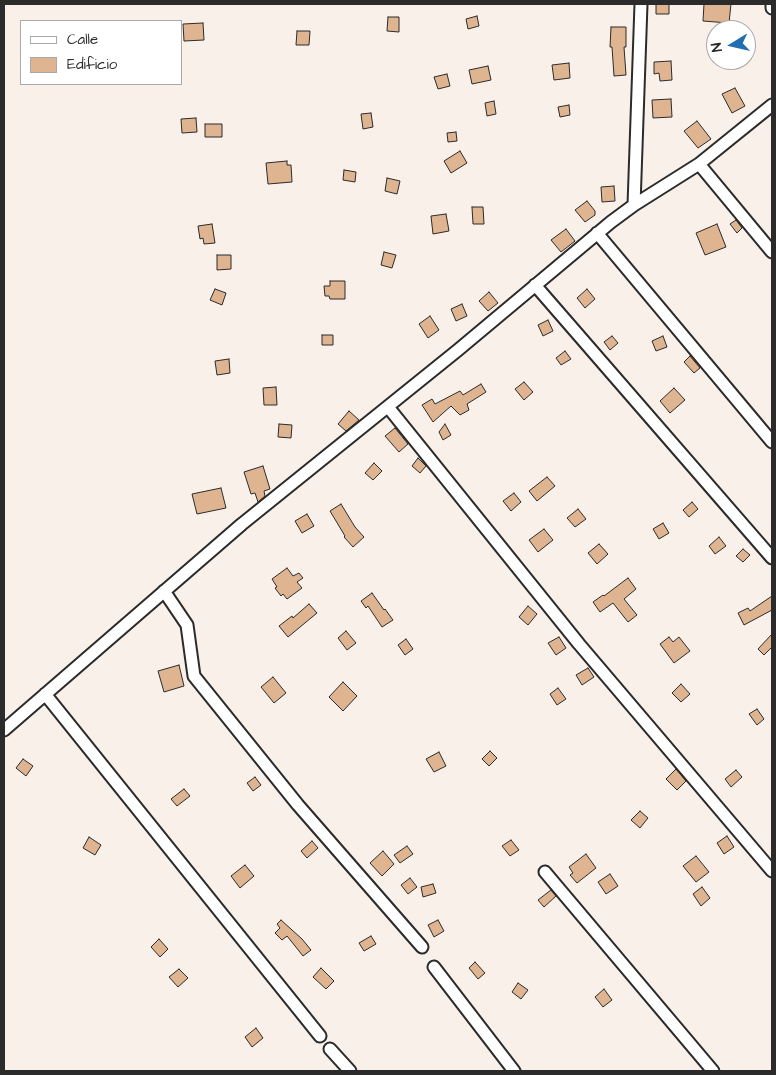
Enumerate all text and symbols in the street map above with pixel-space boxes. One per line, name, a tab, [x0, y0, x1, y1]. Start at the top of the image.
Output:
legend	[20, 20, 182, 85]
north arrow	[706, 20, 756, 70]
text: Calle	[67, 29, 98, 50]
text: N	[707, 41, 728, 53]
text: Edificio	[67, 54, 117, 75]

